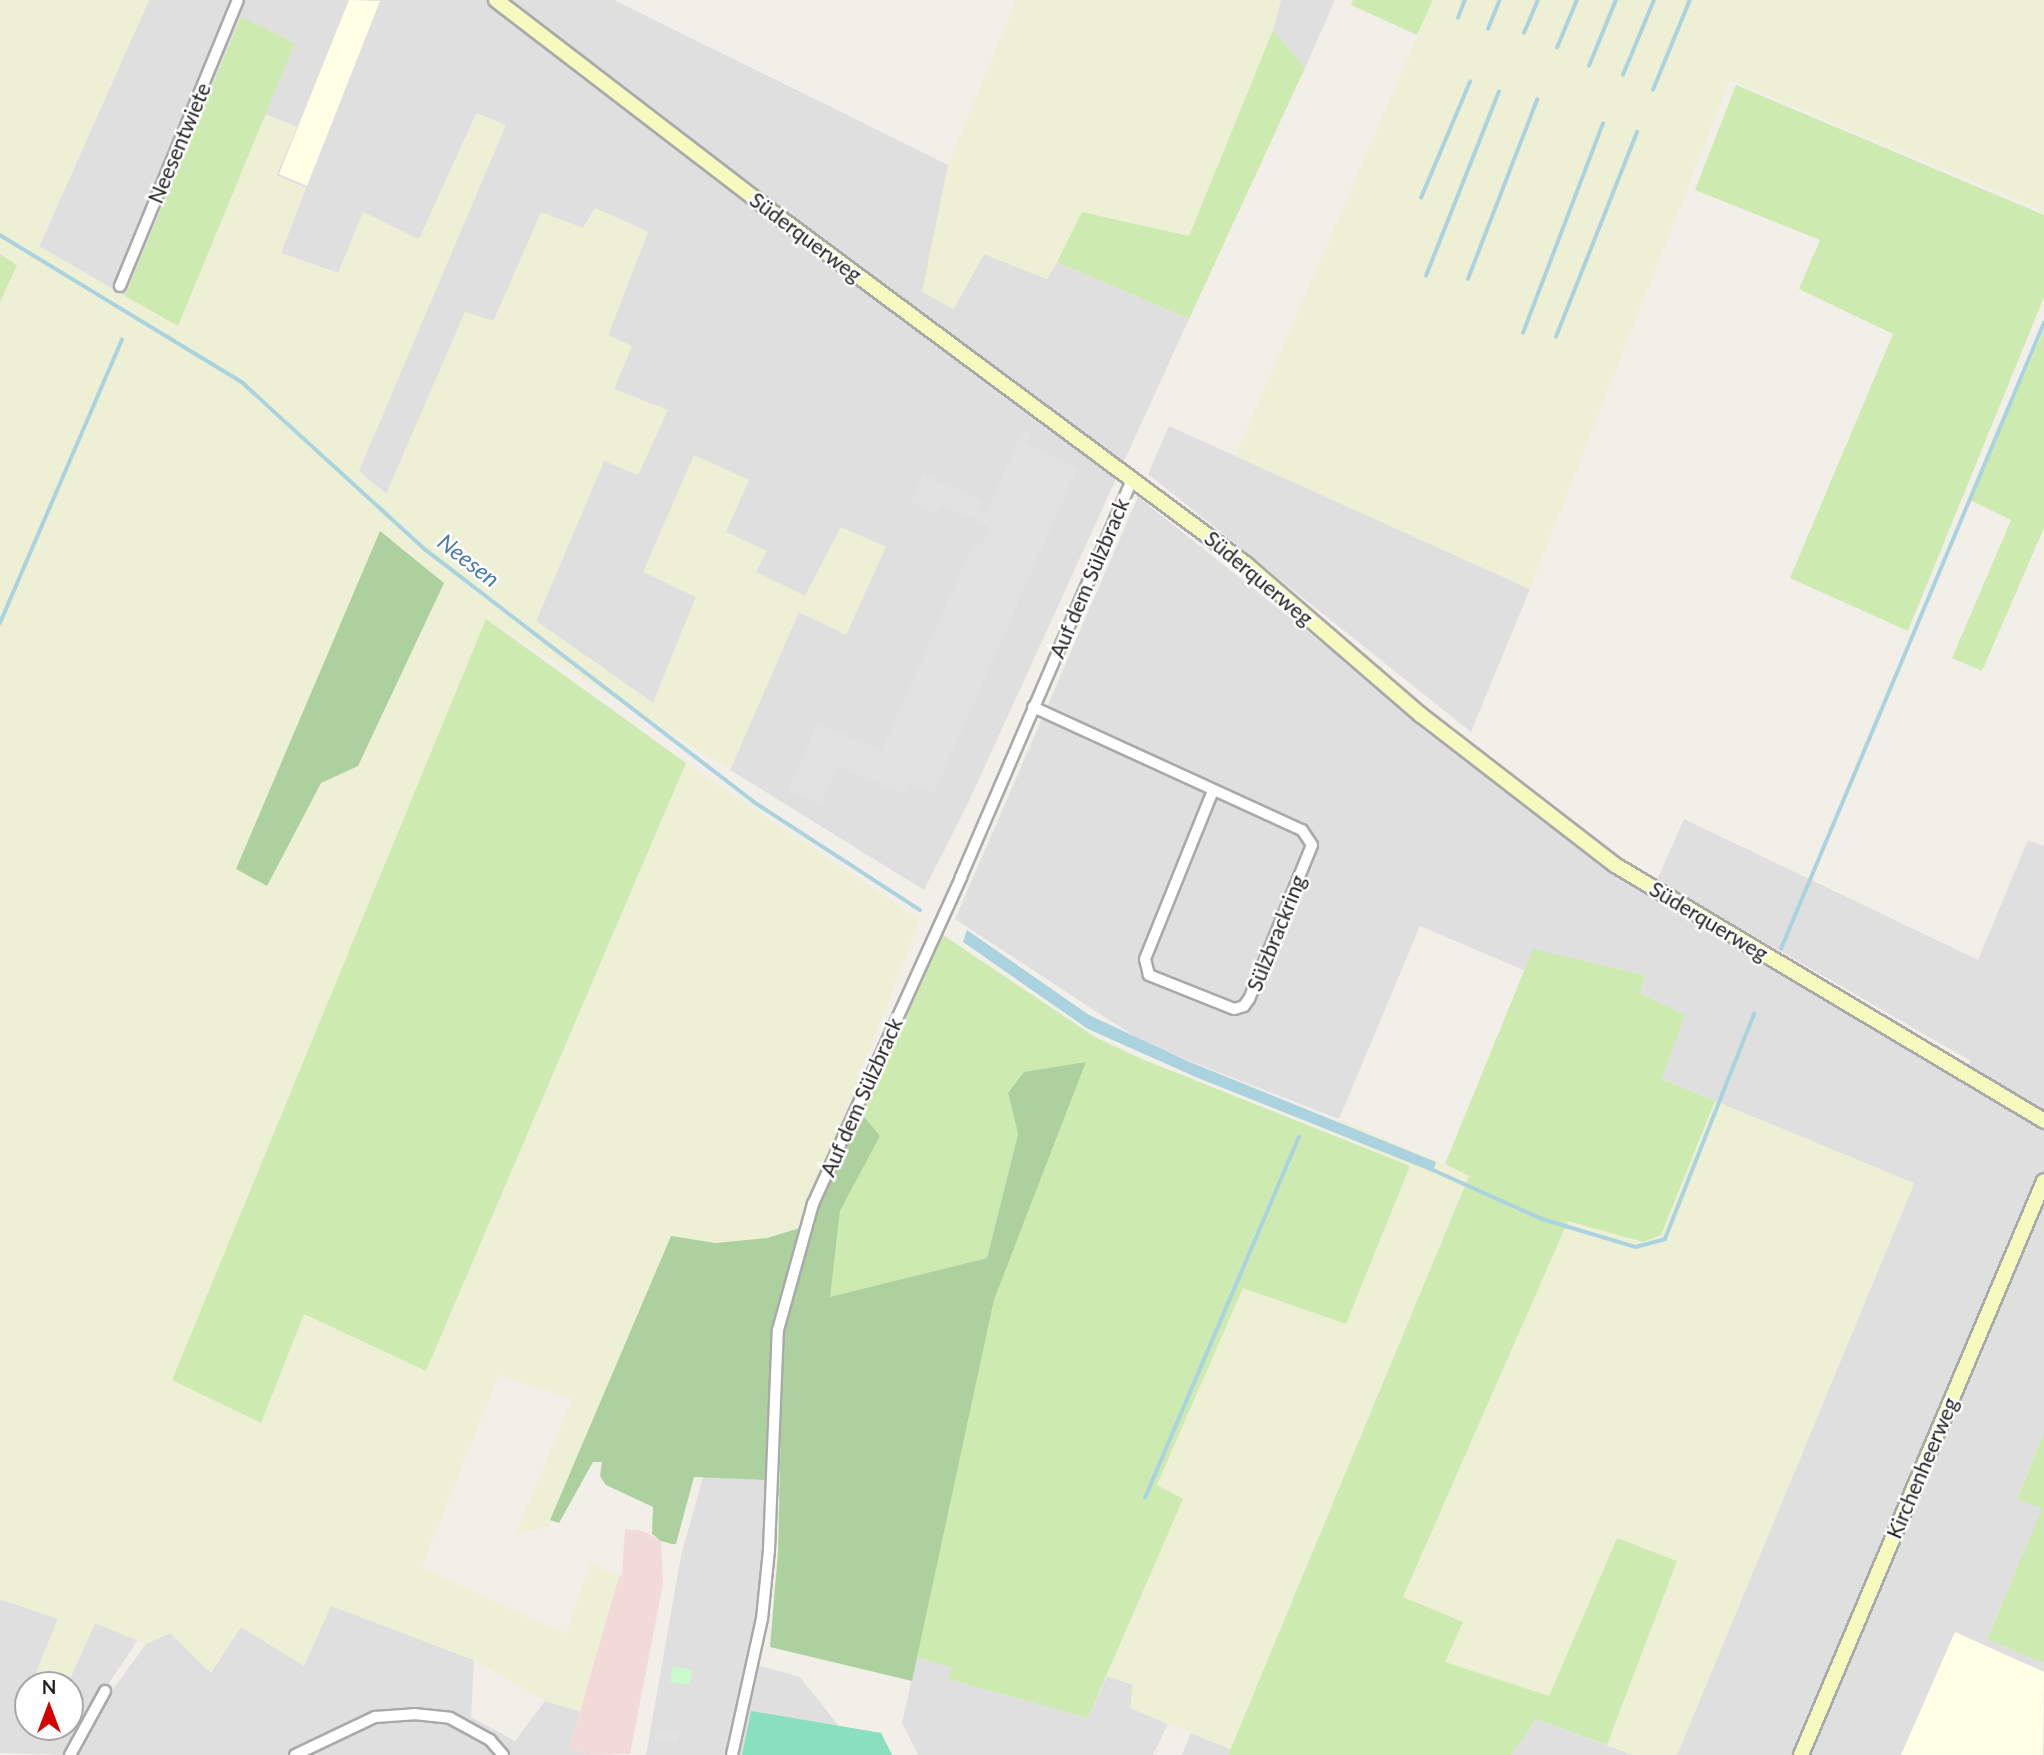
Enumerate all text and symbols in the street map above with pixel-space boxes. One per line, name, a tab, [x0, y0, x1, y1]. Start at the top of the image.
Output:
street label: Neesentwiete	[142, 79, 216, 207]
street label: Süderquerweg	[745, 187, 867, 287]
street label: Auf dem Sülzbrack	[1044, 494, 1134, 662]
street label: Süderquerweg	[1200, 525, 1318, 631]
water label: Neesen	[433, 527, 505, 593]
street label: Sülzbrackring	[1241, 871, 1311, 995]
street label: Süderquerweg	[1645, 876, 1773, 966]
street label: Auf dem Sülzbrack	[815, 1013, 907, 1181]
street label: Kirchenheerweg	[1881, 1394, 1963, 1542]
north arrow	[14, 1671, 84, 1741]
text: N	[42, 1675, 56, 1698]

